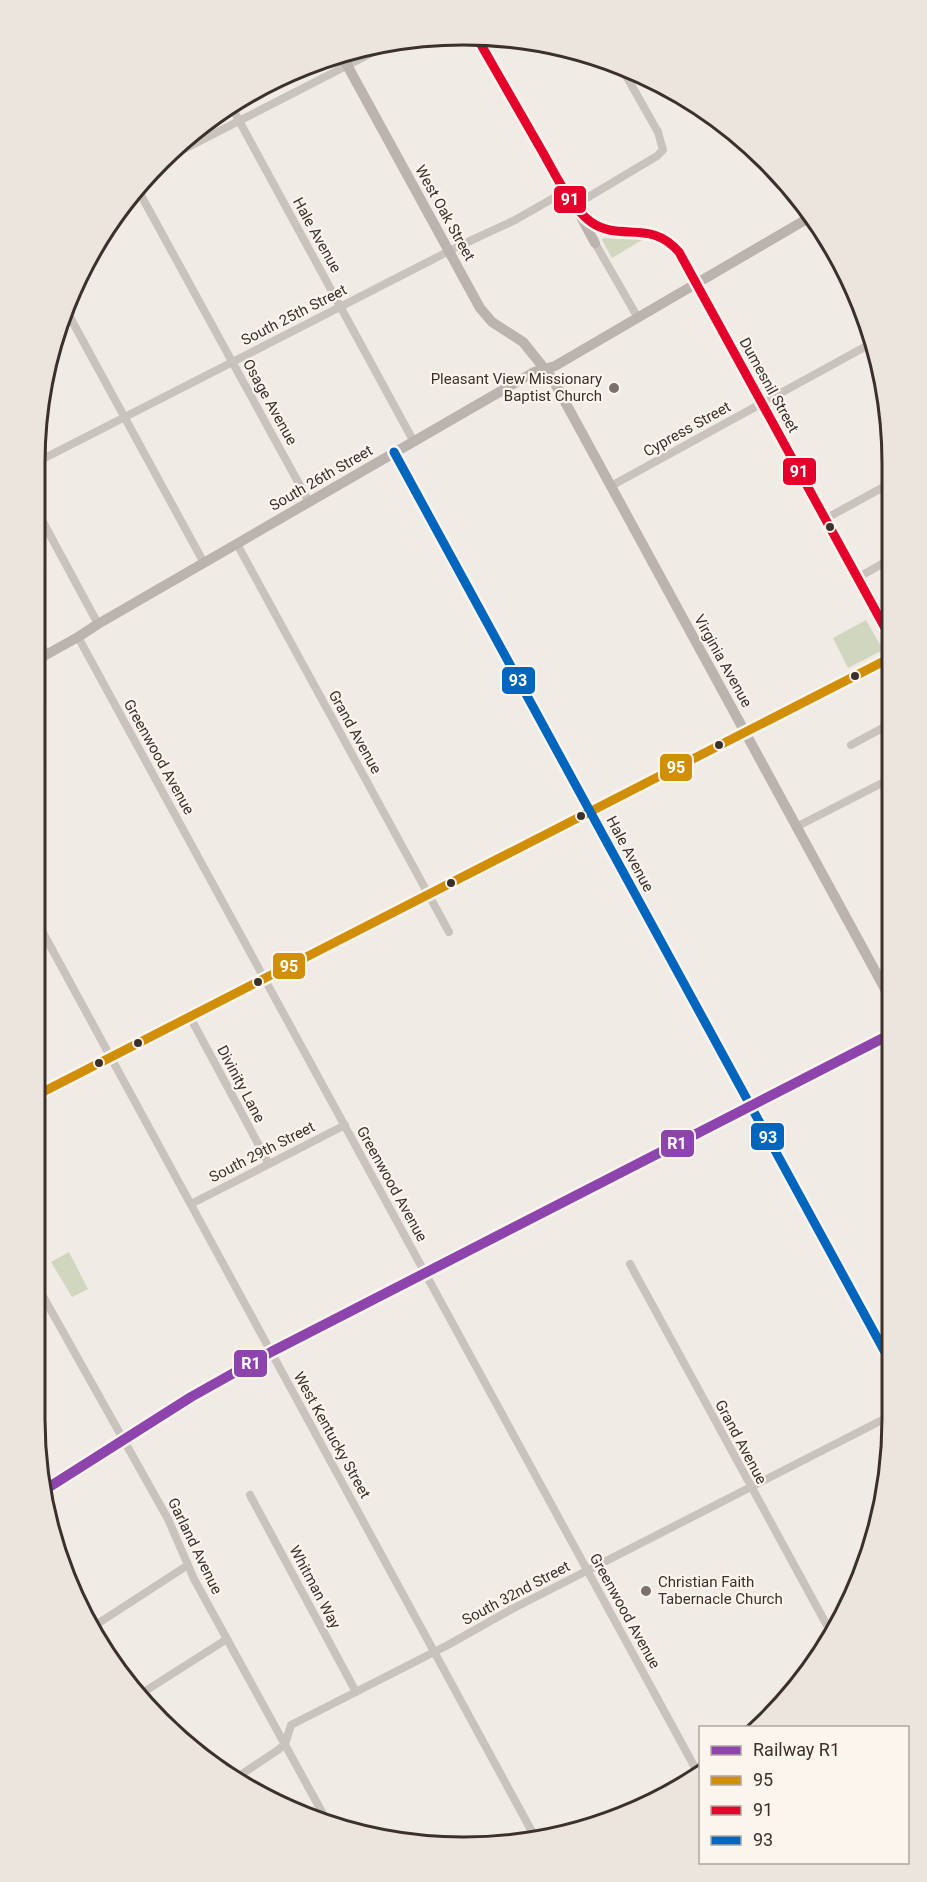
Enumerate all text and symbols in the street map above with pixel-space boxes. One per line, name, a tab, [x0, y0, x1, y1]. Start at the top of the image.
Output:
street label: West Oak Street	[411, 162, 479, 264]
line badge: 91	[553, 185, 587, 214]
text: 91	[561, 190, 579, 209]
street label: Hale Avenue	[289, 194, 345, 276]
street label: South 25th Street	[238, 281, 350, 349]
street label: Dumesnil Street	[735, 334, 803, 436]
street label: Osage Avenue	[239, 356, 301, 448]
place label: Pleasant View Missionary Baptist Church	[431, 370, 602, 405]
marker: Pleasant View Missionary Baptist Church	[607, 381, 621, 395]
street label: Cypress Street	[640, 398, 734, 460]
street label: South 26th Street	[266, 441, 376, 515]
line badge: 91	[782, 457, 817, 486]
text: 91	[790, 462, 808, 481]
unlabelled marker	[824, 521, 836, 533]
street label: Virginia Avenue	[690, 612, 756, 710]
line badge: 93	[501, 666, 536, 695]
unlabelled marker	[849, 670, 861, 682]
text: 93	[509, 671, 527, 690]
street label: Grand Avenue	[325, 687, 385, 777]
street label: Greenwood Avenue	[120, 696, 198, 818]
unlabelled marker	[713, 739, 725, 751]
line badge: 95	[659, 753, 693, 782]
text: 95	[667, 758, 685, 777]
unlabelled marker	[575, 810, 587, 822]
street label: Hale Avenue	[603, 813, 658, 895]
unlabelled marker	[445, 877, 457, 889]
line badge: 95	[272, 952, 306, 980]
text: 95	[280, 957, 298, 976]
unlabelled marker	[252, 976, 264, 988]
unlabelled marker	[132, 1037, 144, 1049]
street label: Divinity Lane	[213, 1042, 269, 1126]
unlabelled marker	[93, 1057, 105, 1069]
street label: South 29th Street	[206, 1118, 318, 1186]
line badge: 93	[750, 1122, 785, 1151]
street label: Greenwood Avenue	[353, 1123, 431, 1245]
text: 93	[759, 1128, 777, 1147]
line badge: R1	[660, 1129, 695, 1158]
text: R1	[667, 1134, 687, 1153]
line badge: R1	[233, 1349, 268, 1378]
text: R1	[241, 1354, 261, 1373]
street label: West Kentucky Street	[290, 1369, 374, 1501]
street label: Grand Avenue	[711, 1397, 771, 1487]
street label: Garland Avenue	[164, 1495, 226, 1597]
street label: Whitman Way	[286, 1542, 344, 1632]
street label: Greenwood Avenue	[586, 1550, 664, 1672]
street label: South 32nd Street	[459, 1557, 573, 1629]
place label: Christian Faith Tabernacle Church	[658, 1573, 783, 1608]
marker: Christian Faith Tabernacle Church	[639, 1584, 653, 1598]
legend	[699, 1726, 909, 1864]
text: Railway R1	[753, 1739, 840, 1760]
text: 95	[753, 1769, 773, 1790]
text: 91	[753, 1799, 773, 1820]
text: 93	[753, 1829, 773, 1850]

